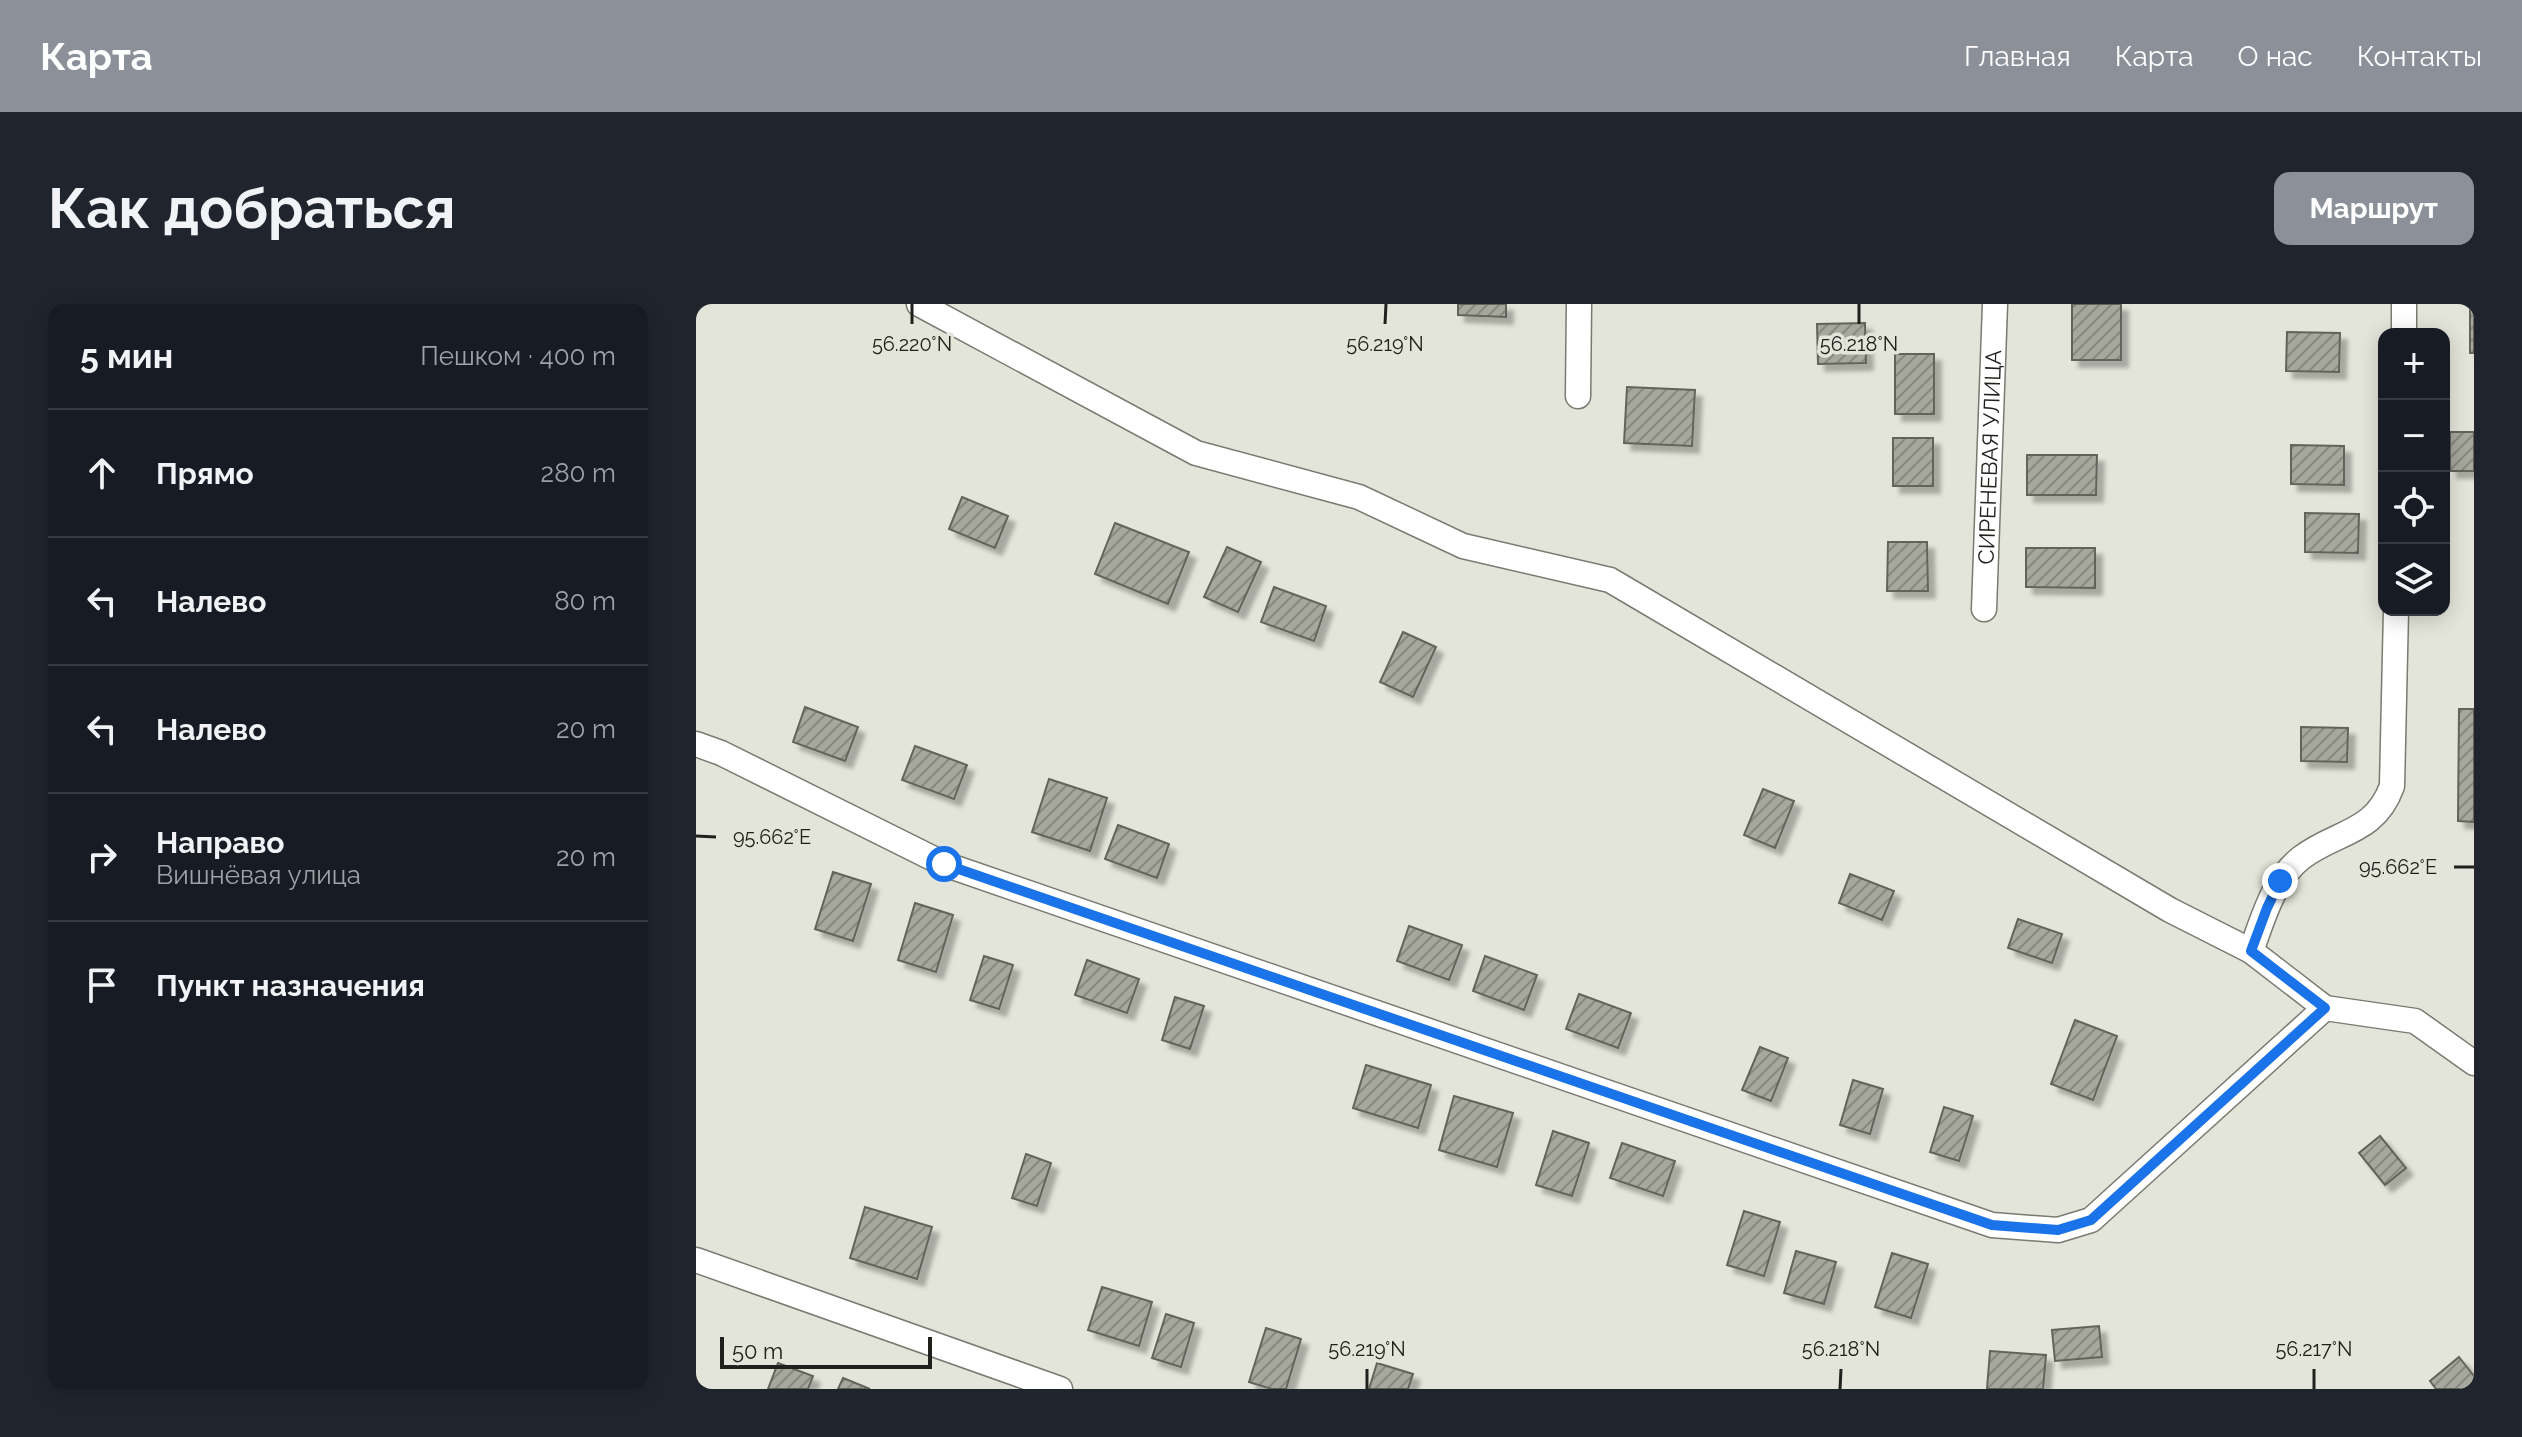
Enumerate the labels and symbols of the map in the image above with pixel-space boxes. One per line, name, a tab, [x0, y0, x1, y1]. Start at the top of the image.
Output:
text: 56.220°N	[872, 332, 952, 356]
text: 56.219°N	[1346, 332, 1424, 356]
text: 56.218°N	[1820, 332, 1898, 356]
street label: СИРЕНЕВАЯ УЛИЦА	[1973, 349, 2006, 565]
text: 95.662°E	[733, 825, 811, 849]
route start	[926, 846, 962, 882]
text: 95.662°E	[2359, 855, 2437, 879]
route end	[2262, 863, 2298, 899]
scale bar	[720, 1333, 932, 1369]
text: 56.219°N	[1328, 1337, 1406, 1361]
text: 56.218°N	[1802, 1337, 1880, 1361]
text: 56.217°N	[2275, 1337, 2353, 1361]

